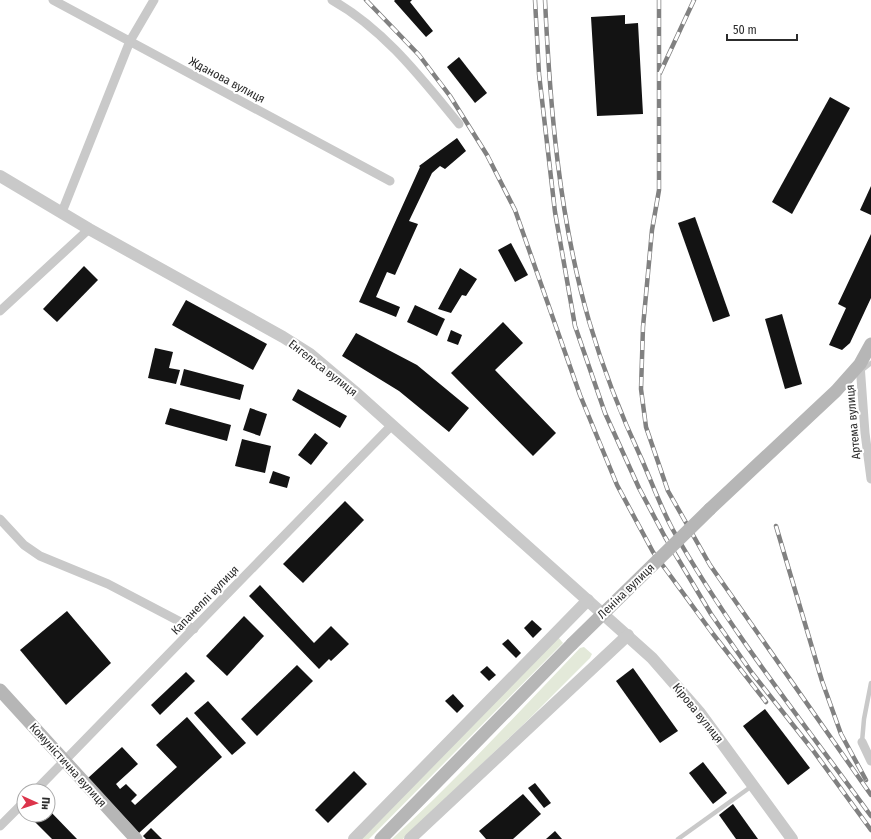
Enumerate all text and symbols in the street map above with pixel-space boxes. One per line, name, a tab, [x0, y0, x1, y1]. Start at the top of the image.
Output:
scale bar	[727, 16, 797, 42]
text: 50 m	[733, 23, 757, 37]
street label: Жданова вулиця	[187, 54, 267, 106]
street label: Енгельса вулиця	[286, 337, 360, 399]
street label: Артема вулиця	[843, 384, 863, 460]
street label: Леніна вулиця	[595, 560, 657, 622]
street label: Капанеллі вулиця	[168, 562, 242, 638]
street label: Кірова вулиця	[670, 680, 726, 746]
street label: Комуністична вулиця	[27, 720, 109, 810]
north arrow	[16, 783, 56, 823]
text: Пн	[39, 797, 52, 810]

